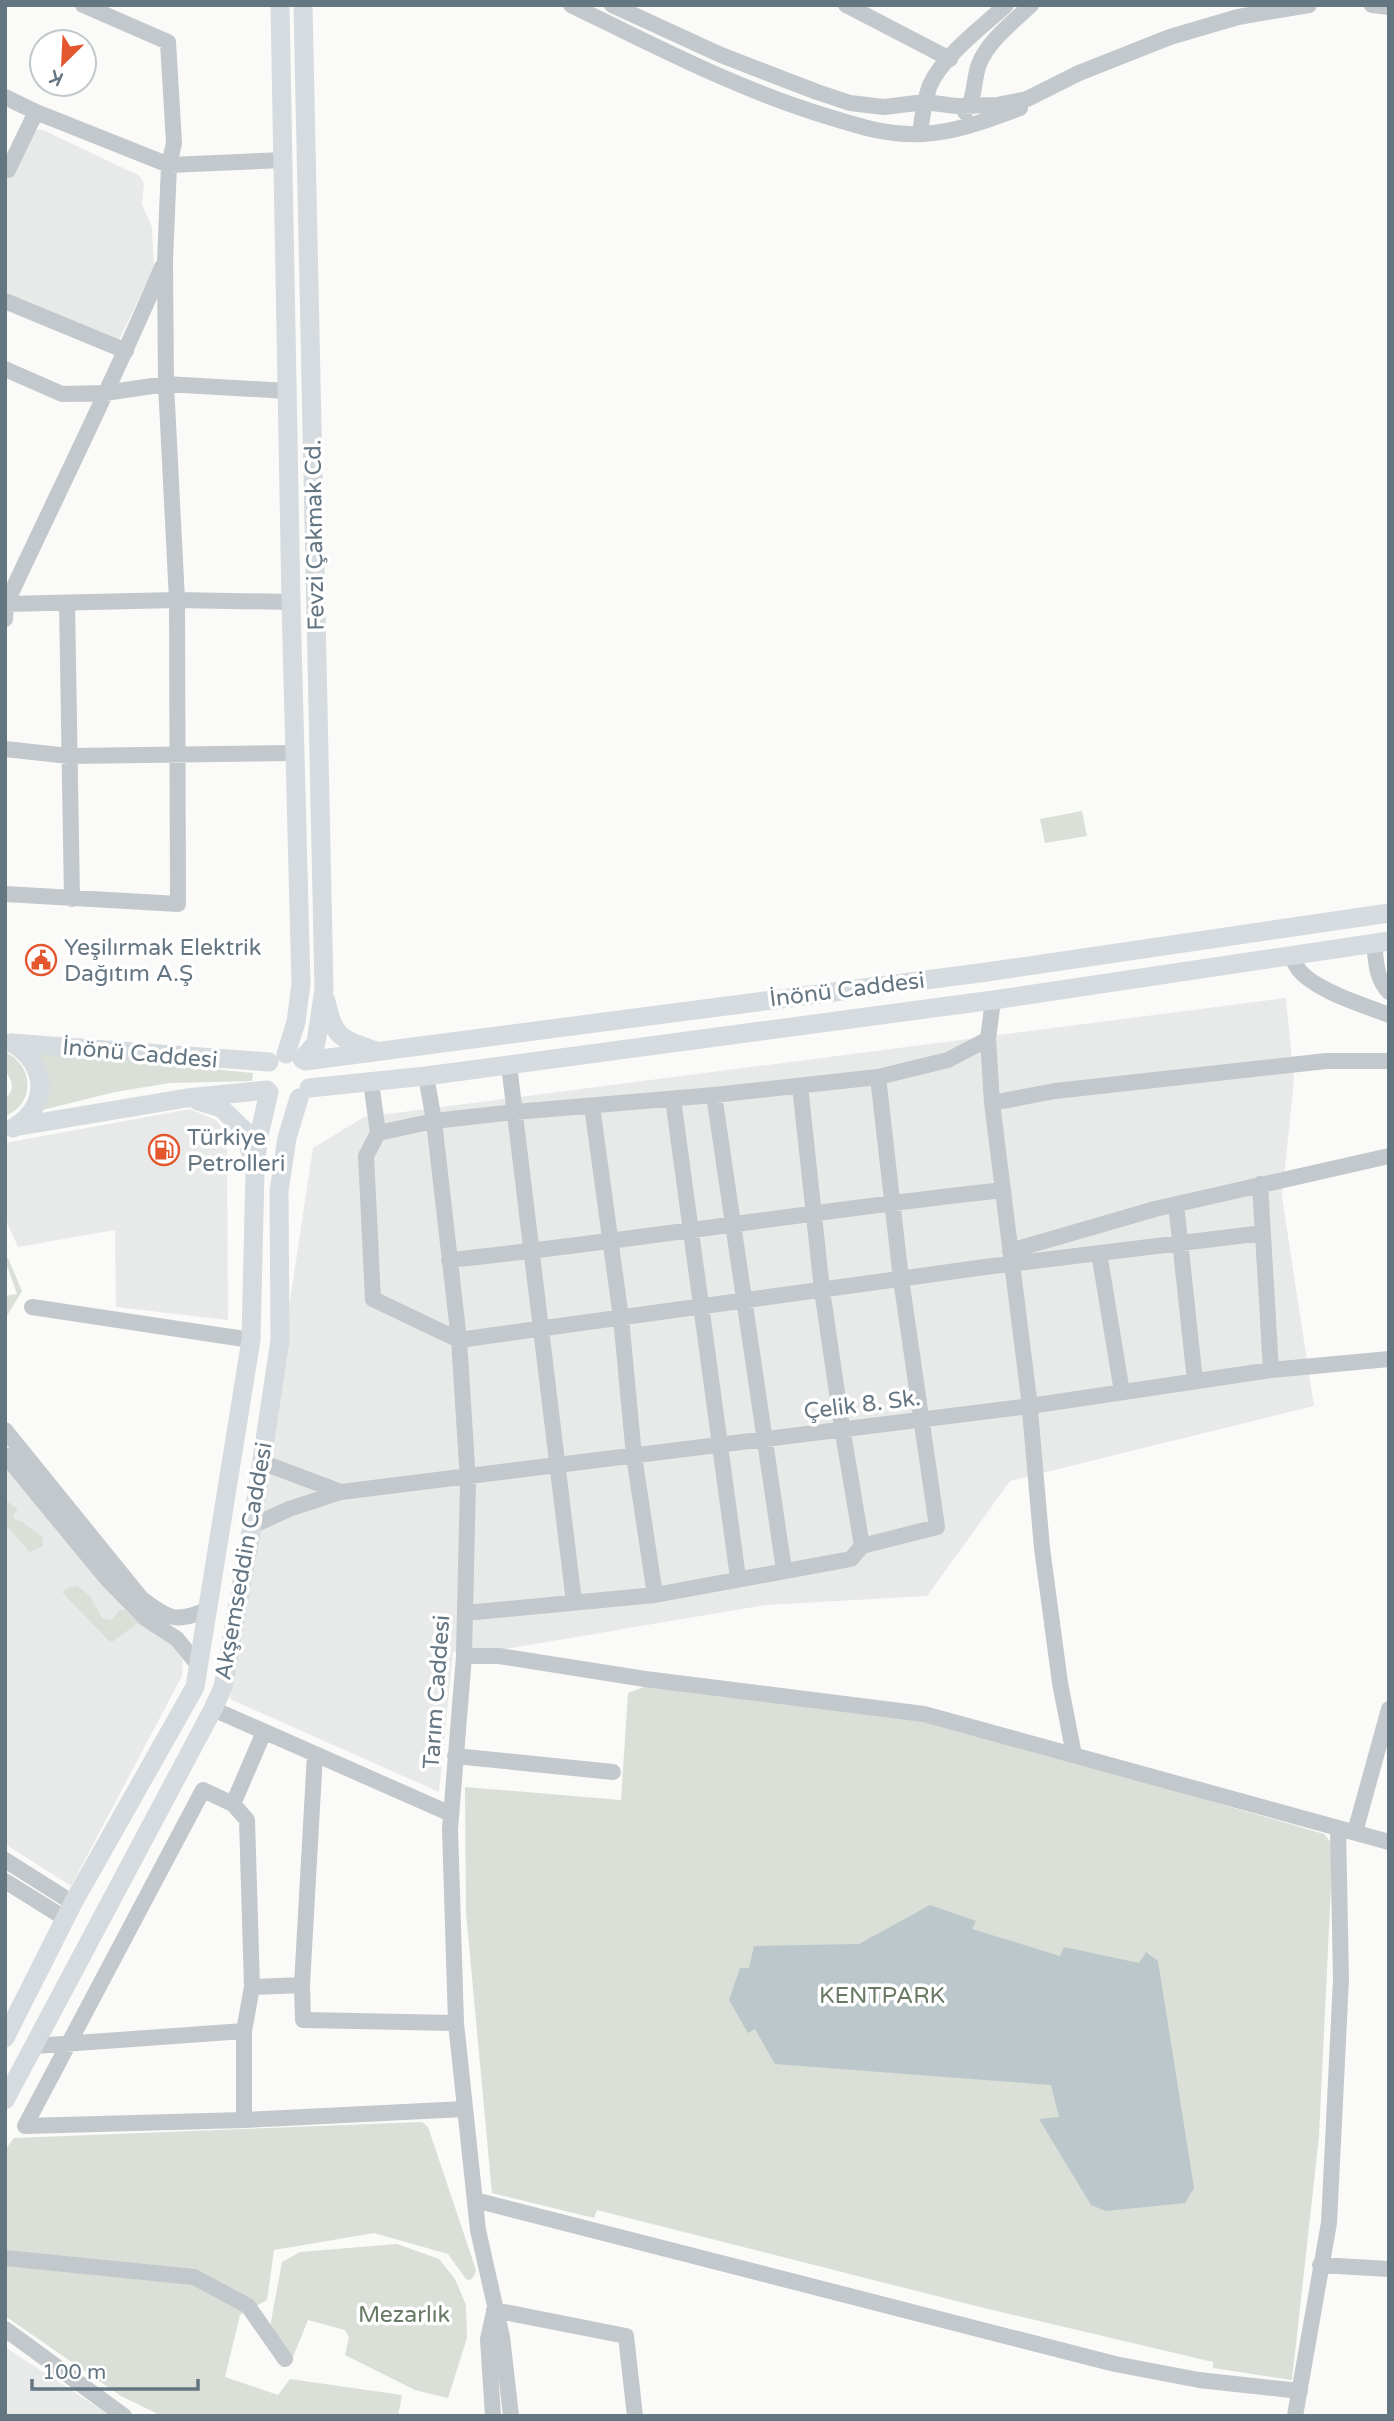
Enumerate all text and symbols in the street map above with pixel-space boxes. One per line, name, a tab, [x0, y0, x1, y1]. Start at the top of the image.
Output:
north arrow	[28, 28, 98, 98]
text: K	[46, 65, 67, 90]
street label: Fevzi Çakmak Cd.	[299, 439, 331, 631]
place label: Yeşilırmak Elektrik Dağıtım A.Ş	[64, 934, 261, 988]
public building icon: Yeşilırmak Elektrik Dağıtım A.Ş	[24, 943, 58, 977]
street label: İnönü Caddesi	[768, 967, 926, 1013]
street label: İnönü Caddesi	[61, 1033, 219, 1075]
place label: Türkiye Petrolleri	[187, 1124, 285, 1178]
fuel station icon: Türkiye Petrolleri	[147, 1133, 181, 1167]
street label: Çelik 8. Sk.	[802, 1384, 922, 1426]
street label: Akşemseddin Caddesi	[209, 1440, 279, 1682]
street label: Tarım Caddesi	[418, 1614, 456, 1770]
park label: KENTPARK	[819, 1982, 945, 2010]
park label: Mezarlık	[358, 2301, 450, 2329]
scale bar	[32, 2348, 198, 2392]
text: 100 m	[42, 2360, 106, 2385]

